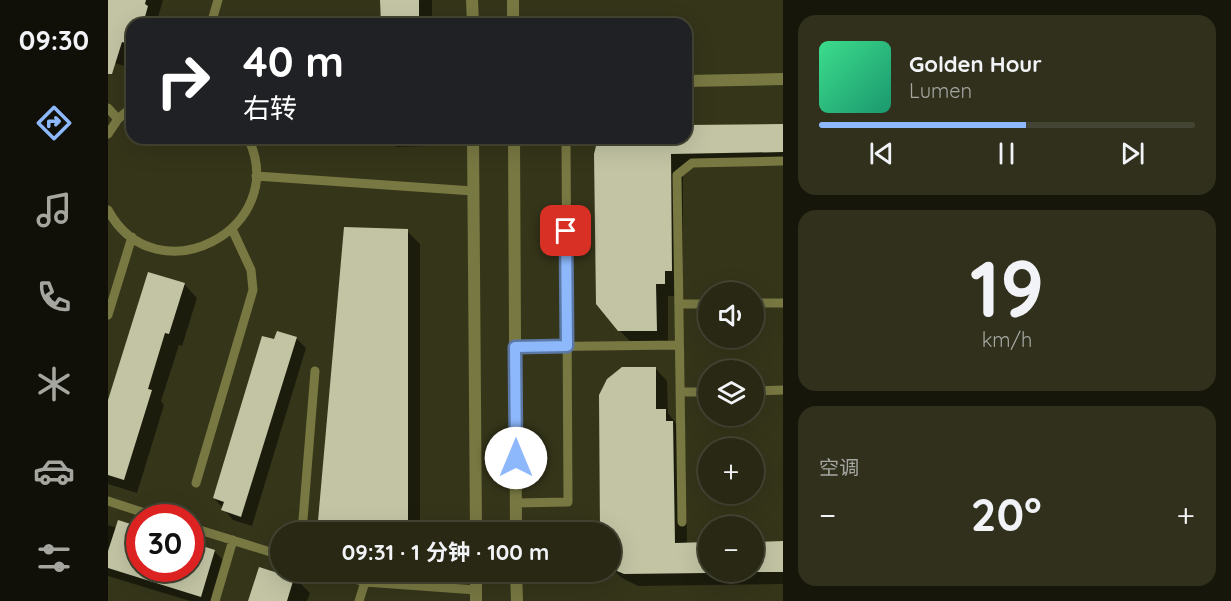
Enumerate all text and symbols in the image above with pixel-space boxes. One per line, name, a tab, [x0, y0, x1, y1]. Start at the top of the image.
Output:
text: 09:30	[19, 23, 89, 57]
text: 40 m	[243, 35, 344, 88]
icon: right	[144, 42, 222, 120]
text: Golden Hour	[909, 50, 1042, 78]
text: Lumen	[909, 78, 972, 103]
text: 右转	[243, 91, 297, 125]
icon: directions	[33, 102, 75, 144]
icon: previous	[865, 137, 898, 170]
icon: pause	[990, 137, 1023, 170]
icon: next	[1116, 137, 1149, 170]
icon: music	[33, 189, 75, 231]
pin	[540, 205, 591, 256]
icon: arrive	[549, 214, 582, 247]
text: 19	[970, 239, 1044, 337]
icon: phone	[33, 276, 75, 318]
map controls	[698, 282, 764, 582]
button: sound	[698, 282, 764, 348]
text: km/h	[982, 327, 1032, 352]
button: layers	[698, 360, 764, 426]
icon: climate	[33, 363, 75, 405]
position arrow	[484, 426, 548, 490]
button: +	[698, 438, 764, 504]
icon: car	[33, 450, 75, 492]
text: 空调	[819, 455, 859, 480]
text: 20°	[971, 486, 1042, 542]
text: −	[819, 494, 836, 535]
text: +	[1176, 494, 1195, 535]
speed limit sign: 30	[126, 504, 204, 582]
button: −	[698, 516, 764, 582]
icon: filters	[33, 537, 75, 579]
text: 09:31 · 1 分钟 · 100 m	[342, 538, 549, 566]

